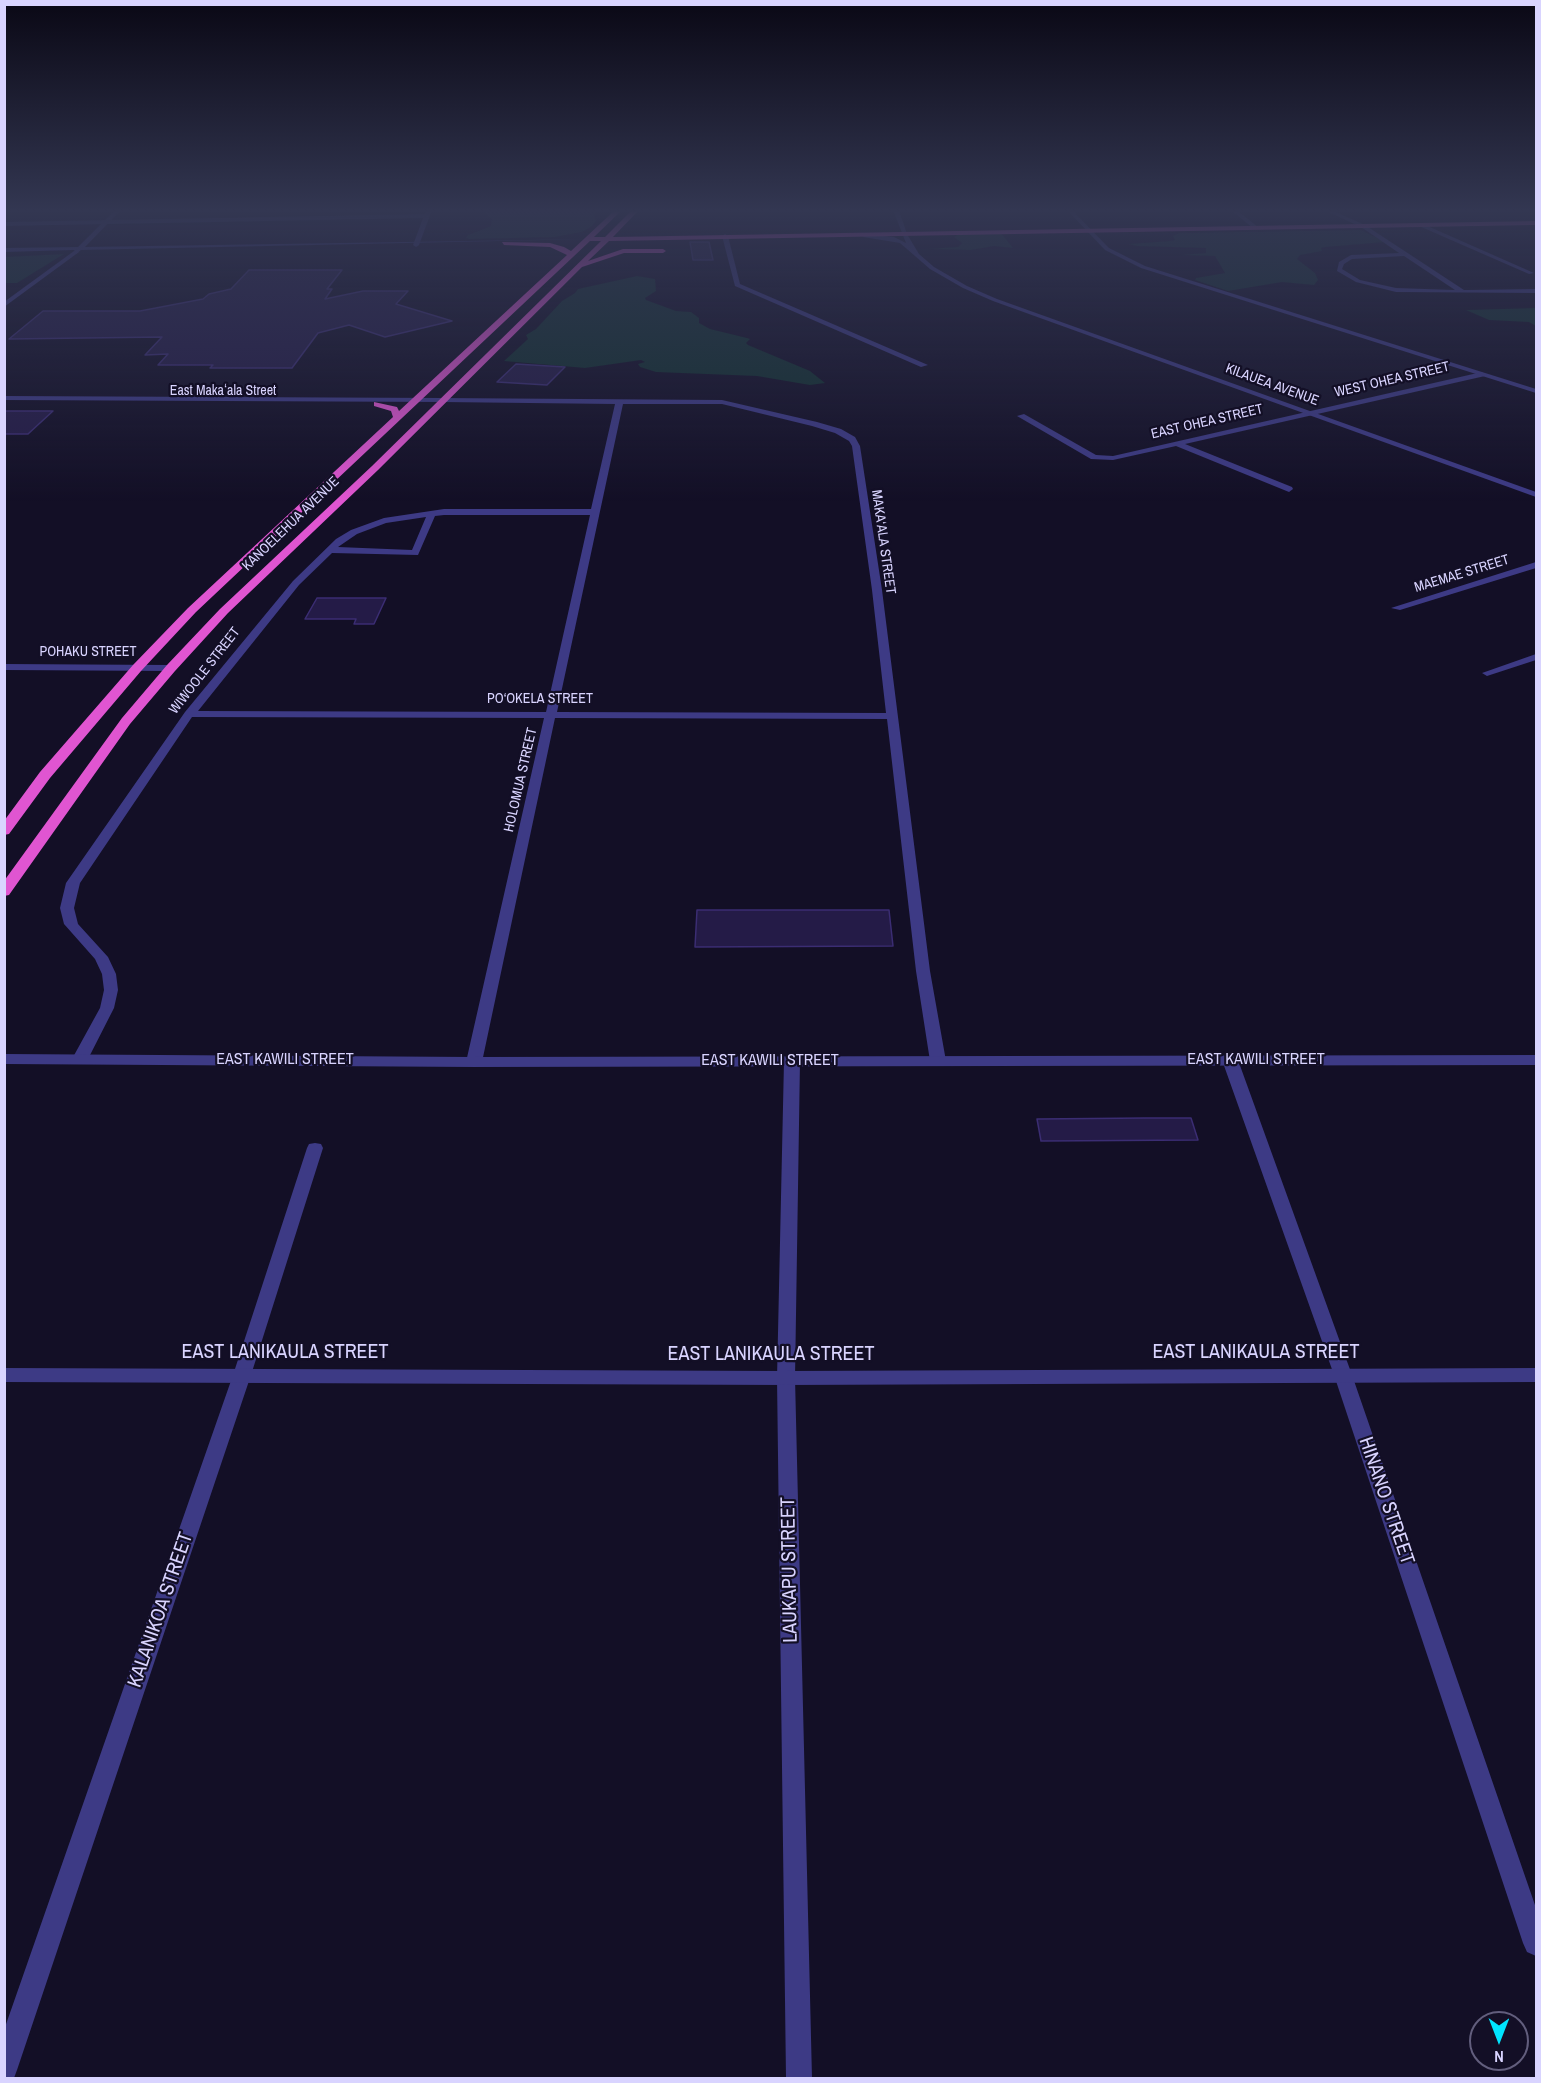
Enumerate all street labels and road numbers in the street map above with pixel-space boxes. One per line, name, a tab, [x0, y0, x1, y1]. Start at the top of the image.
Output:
street label: WEST OHEA STREET	[1333, 359, 1451, 401]
street label: KILAUEA AVENUE	[1223, 360, 1321, 410]
street label: East Makaʻala Street	[170, 383, 276, 399]
street label: EAST OHEA STREET	[1149, 401, 1265, 443]
street label: KANOELEHUA AVENUE	[239, 473, 343, 575]
street label: MAKA‘ALA STREET	[867, 489, 899, 595]
street label: MAEMAE STREET	[1413, 552, 1511, 596]
street label: WIWOOLE STREET	[166, 624, 244, 718]
street label: POHAKU STREET	[40, 644, 136, 660]
street label: PO‘OKELA STREET	[487, 691, 593, 707]
street label: HOLOMUA STREET	[501, 726, 541, 834]
street label: EAST KAWILI STREET	[216, 1050, 354, 1070]
street label: EAST KAWILI STREET	[1187, 1050, 1325, 1070]
street label: EAST KAWILI STREET	[701, 1051, 839, 1071]
street label: EAST LANIKAULA STREET	[182, 1341, 388, 1365]
street label: EAST LANIKAULA STREET	[1153, 1341, 1359, 1365]
street label: EAST LANIKAULA STREET	[668, 1343, 874, 1367]
street label: HINANO STREET	[1353, 1434, 1419, 1568]
street label: LAUKAPU STREET	[777, 1497, 803, 1643]
street label: KALANIKOA STREET	[123, 1529, 199, 1691]

